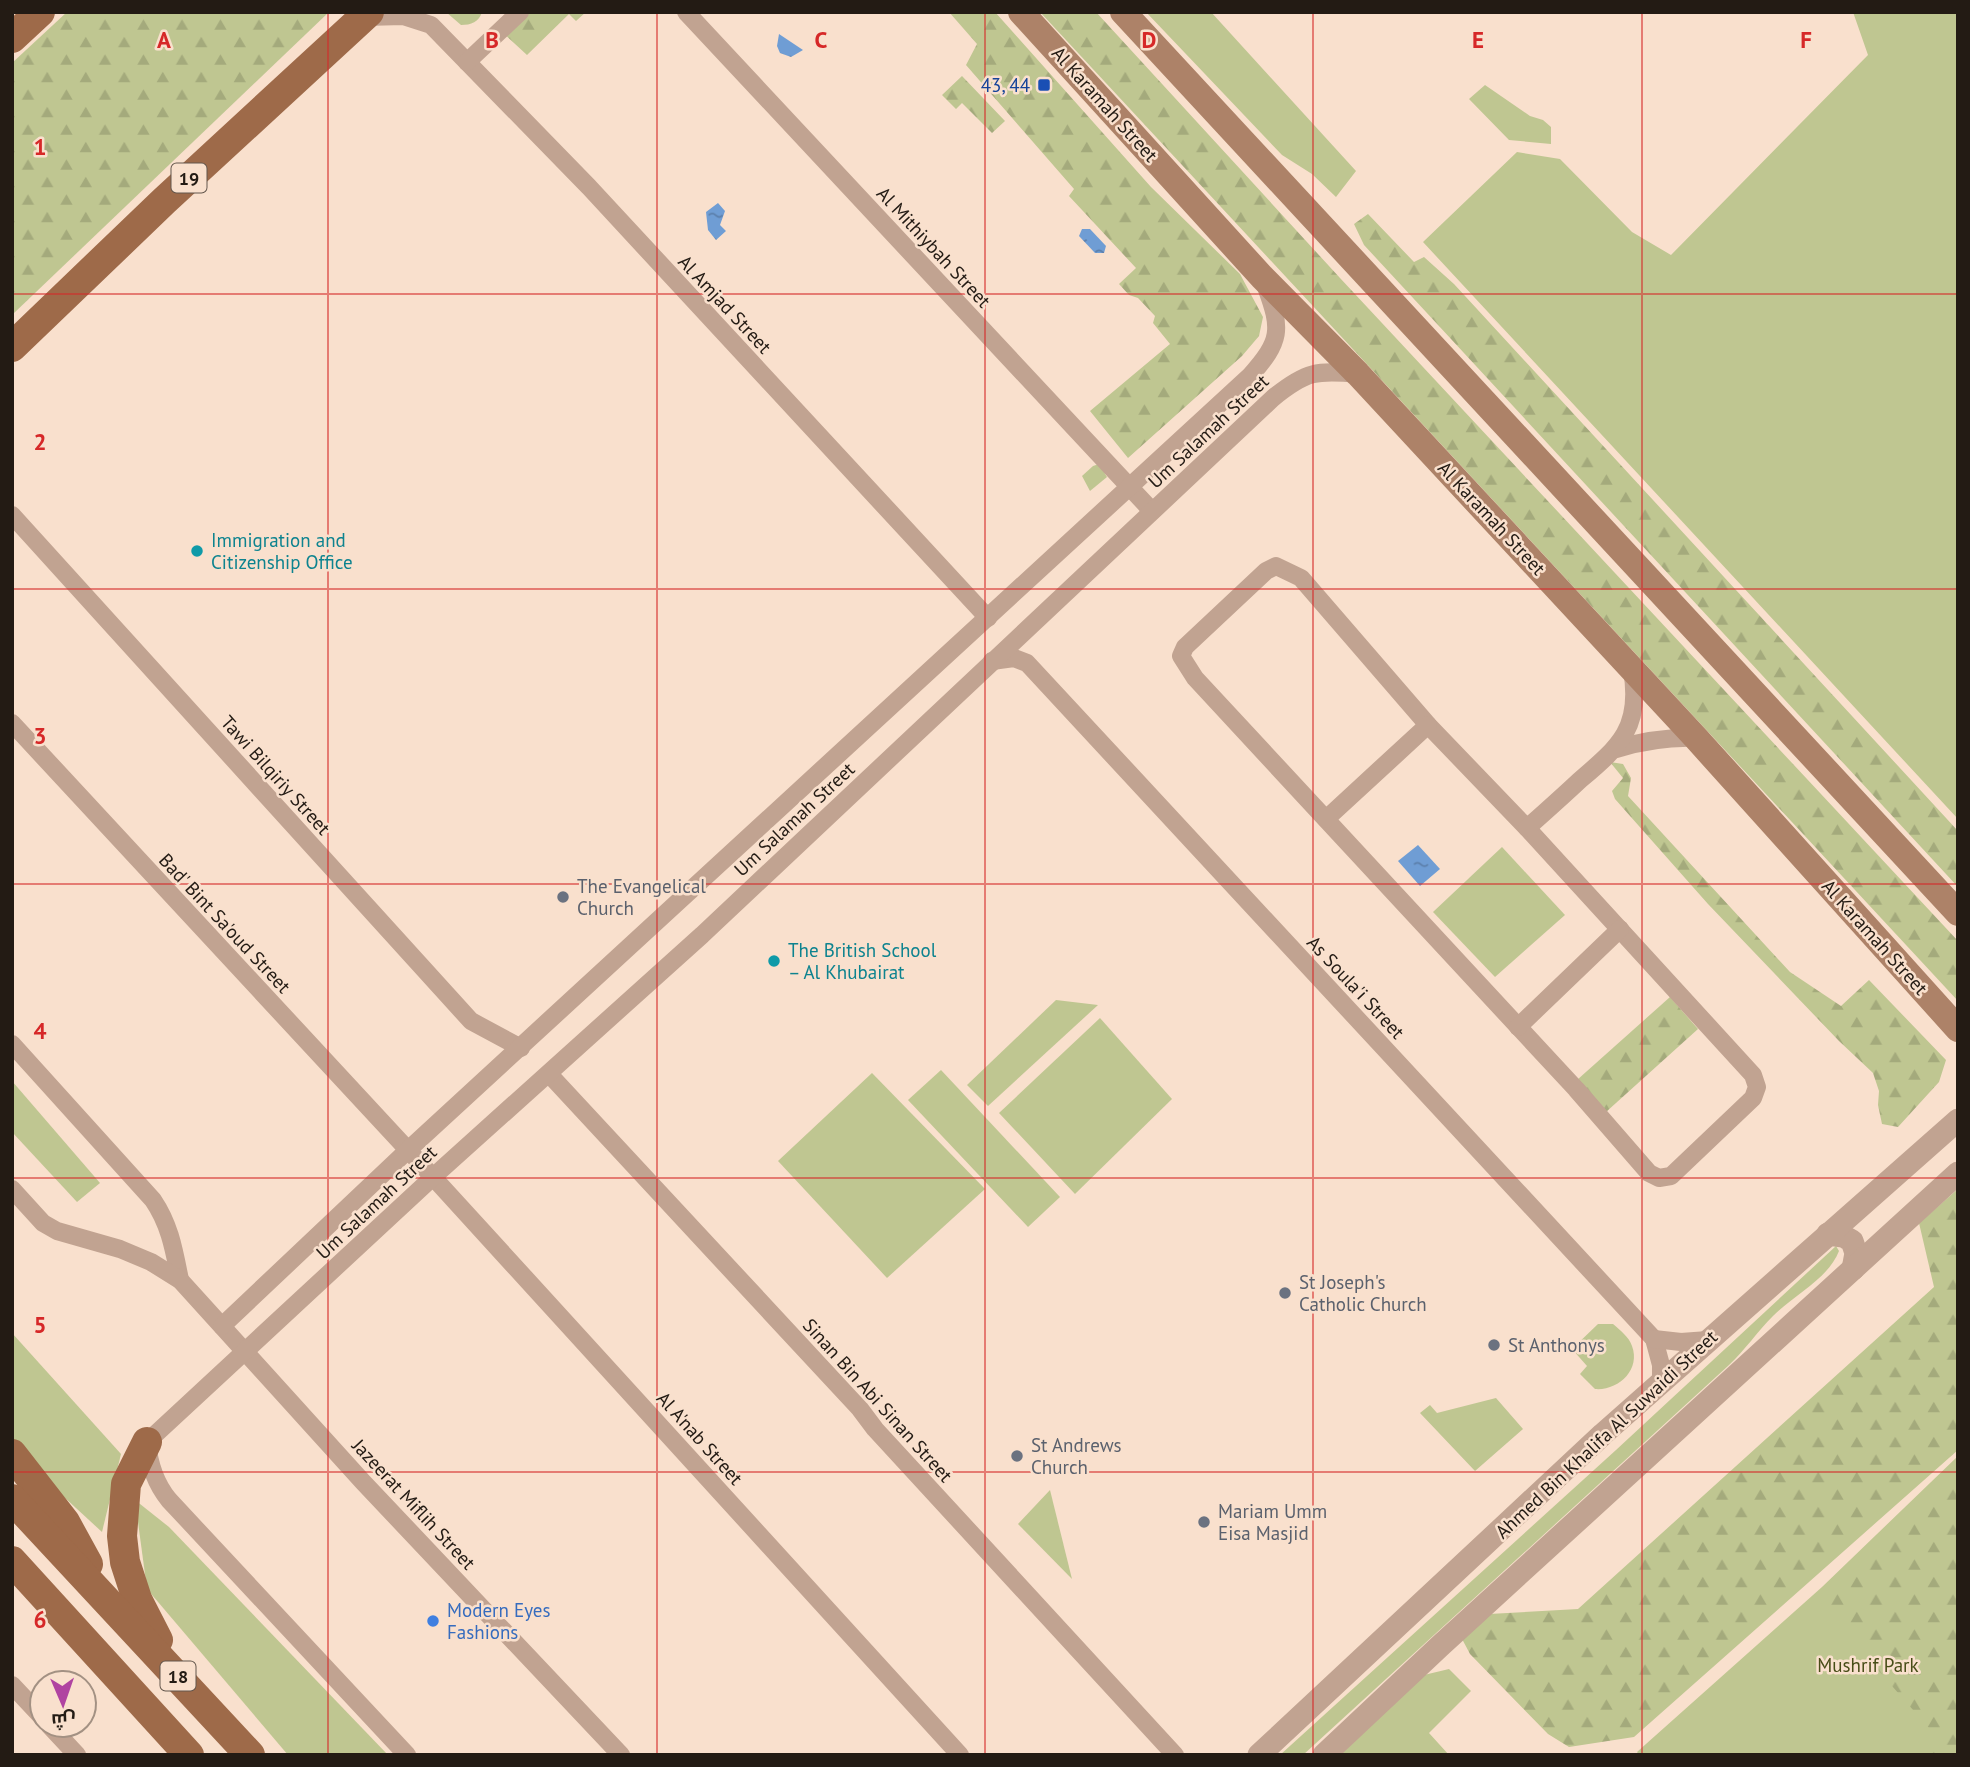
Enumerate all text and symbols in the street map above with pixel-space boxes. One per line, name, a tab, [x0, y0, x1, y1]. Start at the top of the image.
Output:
text: A	[157, 25, 171, 54]
text: B	[485, 25, 499, 54]
text: C	[815, 25, 828, 54]
text: D	[1142, 25, 1156, 54]
text: E	[1472, 25, 1484, 54]
text: F	[1800, 25, 1812, 54]
street label: Al Karamah Street	[1047, 41, 1163, 167]
place label: 43, 44	[981, 73, 1030, 97]
marker: 43, 44	[1036, 77, 1052, 93]
text: 1	[33, 132, 47, 161]
road number: 19	[172, 163, 206, 192]
street label: Al Mithiybah Street	[872, 182, 996, 313]
street label: Al Amjad Street	[673, 250, 777, 359]
street label: Um Salamah Street	[1143, 369, 1274, 493]
text: 2	[33, 427, 47, 456]
street label: Al Karamah Street	[1433, 456, 1551, 580]
place label: Immigration and Citizenship Office	[211, 528, 353, 574]
marker: Immigration and Citizenship Office	[189, 543, 205, 559]
street label: Tawi Bilqiriy Street	[216, 710, 336, 840]
text: 3	[33, 721, 47, 750]
street label: Um Salamah Street	[729, 757, 860, 881]
street label: Bad' Bint Sa'oud Street	[154, 848, 296, 998]
place label: The Evangelical Church	[577, 874, 706, 920]
street label: Al Karamah Street	[1817, 874, 1933, 1000]
marker: The Evangelical Church	[555, 889, 571, 905]
street label: As Soula'i Street	[1302, 930, 1410, 1044]
place label: The British School – Al Khubairat	[788, 938, 937, 984]
marker: The British School – Al Khubairat	[766, 953, 782, 969]
text: 4	[33, 1016, 47, 1045]
street label: Um Salamah Street	[311, 1140, 442, 1264]
place label: St Joseph's Catholic Church	[1299, 1270, 1427, 1316]
marker: St Joseph's Catholic Church	[1277, 1285, 1293, 1301]
text: 5	[33, 1310, 47, 1339]
street label: Sinan Bin Abi Sinan Street	[798, 1313, 958, 1487]
street label: Ahmed Bin Khalifa Al Suwaidi Street	[1490, 1324, 1722, 1543]
place label: St Anthonys	[1508, 1333, 1605, 1357]
marker: St Anthonys	[1486, 1337, 1502, 1353]
street label: Al A'nab Street	[652, 1386, 748, 1490]
street label: Jazeerat Miflih Street	[347, 1433, 481, 1575]
place label: St Andrews Church	[1031, 1433, 1122, 1479]
marker: St Andrews Church	[1009, 1448, 1025, 1464]
place label: Mariam Umm Eisa Masjid	[1218, 1499, 1327, 1545]
marker: Mariam Umm Eisa Masjid	[1196, 1514, 1212, 1530]
place label: Modern Eyes Fashions	[447, 1598, 551, 1644]
text: 6	[33, 1605, 47, 1634]
marker: Modern Eyes Fashions	[425, 1613, 441, 1629]
park label: Mushrif Park	[1817, 1653, 1919, 1677]
road number: 18	[160, 1661, 196, 1690]
north arrow	[28, 1669, 98, 1739]
text: ش	[51, 1709, 76, 1733]

